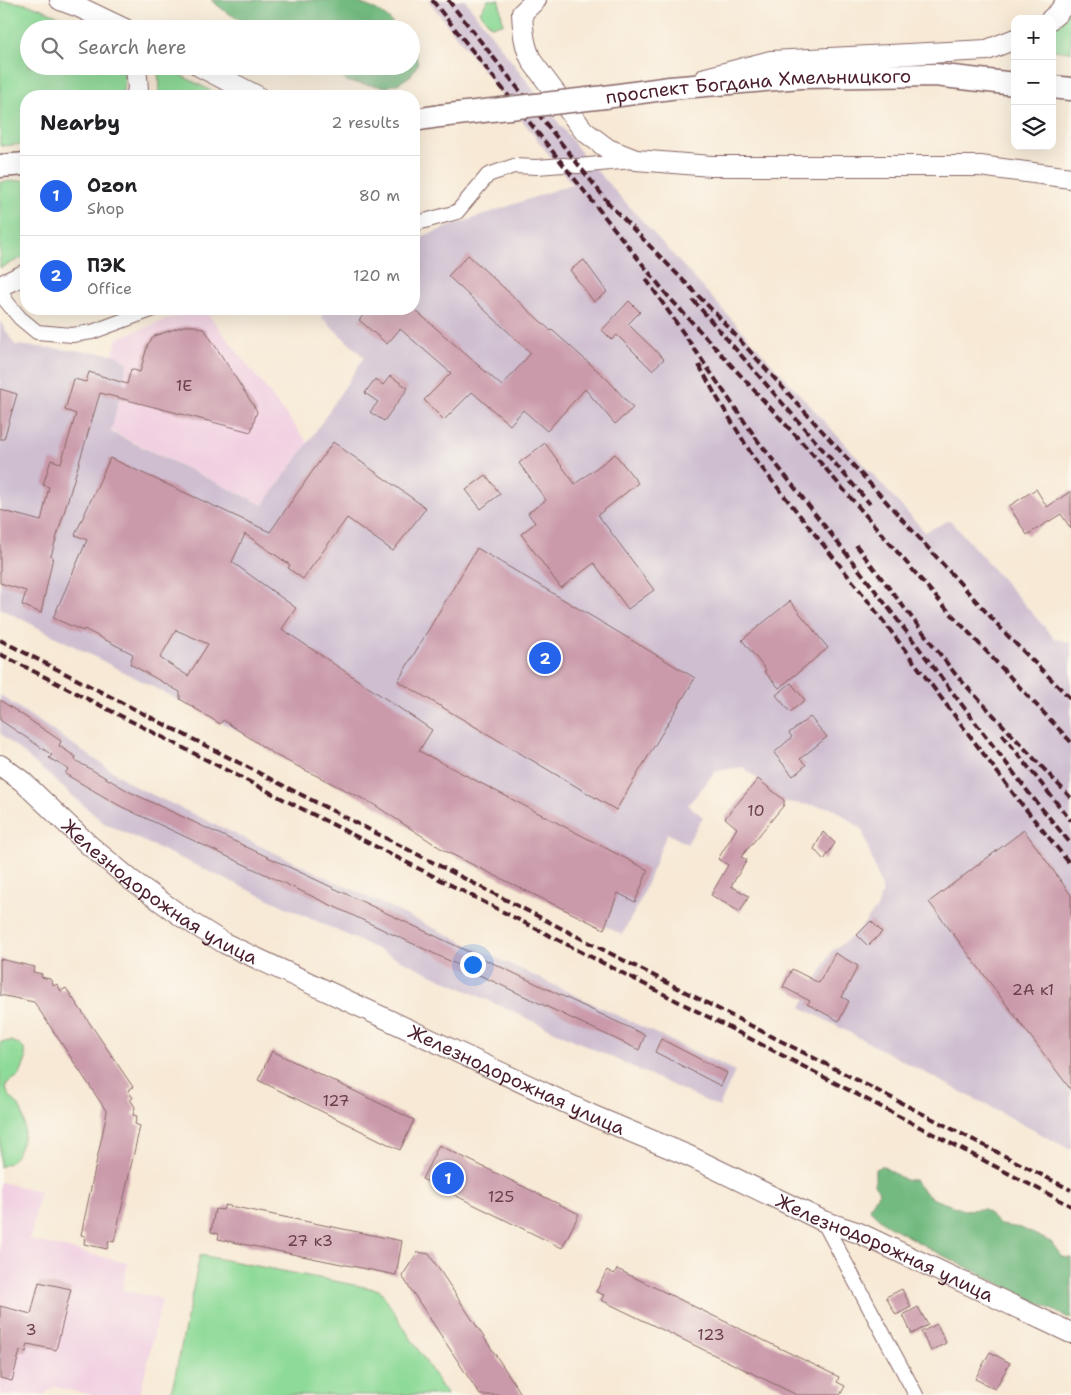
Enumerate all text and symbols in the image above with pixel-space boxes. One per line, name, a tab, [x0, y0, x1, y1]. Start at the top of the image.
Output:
map controls	[1011, 15, 1056, 150]
button: +	[1011, 15, 1056, 60]
search box	[20, 20, 420, 75]
icon: search	[38, 34, 66, 62]
text: Search here	[78, 35, 187, 60]
button: −	[1011, 60, 1056, 105]
street label: проспект Богдана Хмельницкого	[604, 63, 911, 110]
button: layers	[1011, 105, 1056, 150]
text: Nearby	[40, 109, 120, 137]
text: 2 results	[331, 112, 400, 133]
text: Ozon	[87, 173, 137, 198]
text: 1	[52, 185, 60, 206]
text: 80 m	[359, 185, 400, 206]
text: Shop	[87, 198, 124, 219]
text: ПЭК	[87, 253, 125, 278]
text: 2	[50, 265, 62, 286]
text: 120 m	[353, 265, 400, 286]
text: Office	[87, 278, 132, 299]
house number: 1Е	[176, 375, 192, 396]
pin: 2	[529, 639, 561, 677]
house number: 10	[747, 800, 765, 821]
street label: Железнодорожная улица	[56, 814, 262, 970]
your location	[460, 952, 486, 978]
house number: 2А к1	[1012, 979, 1054, 1000]
street label: Железнодорожная улица	[404, 1019, 629, 1141]
house number: 127	[322, 1090, 350, 1111]
pin: 1	[432, 1159, 464, 1197]
house number: 125	[488, 1186, 514, 1207]
street label: Железнодорожная улица	[772, 1188, 998, 1308]
house number: 27 к3	[287, 1230, 333, 1251]
house number: 3	[25, 1319, 37, 1340]
house number: 123	[697, 1324, 725, 1345]

